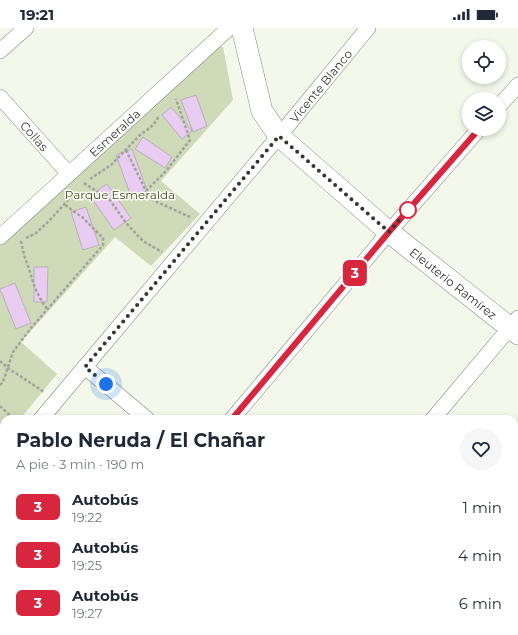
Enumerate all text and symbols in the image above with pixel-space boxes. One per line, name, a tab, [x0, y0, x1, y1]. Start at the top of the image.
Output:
text: 19:21	[20, 5, 54, 24]
map controls	[462, 40, 506, 136]
button: locate	[462, 40, 506, 84]
street label: Vicente Blanco	[286, 46, 355, 125]
button: layers	[462, 92, 506, 136]
street label: Esmeralda	[86, 106, 143, 160]
street label: Collas	[17, 118, 52, 154]
park label: Parque Esmeralda	[65, 187, 175, 202]
unlabelled marker	[399, 201, 417, 219]
street label: Eleuterio Ramírez	[407, 244, 500, 322]
line badge: 3	[342, 260, 368, 286]
text: 3	[351, 264, 359, 282]
your location	[96, 374, 116, 394]
button: heart	[460, 428, 502, 470]
text: Pablo Neruda / El Chañar	[16, 429, 265, 452]
text: A pie · 3 min · 190 m	[16, 456, 144, 472]
text: Autobús	[72, 490, 138, 509]
text: 3	[34, 498, 42, 516]
text: 1 min	[463, 498, 502, 517]
text: 19:22	[72, 509, 102, 525]
text: Autobús	[72, 538, 138, 557]
text: 3	[34, 546, 42, 564]
text: 4 min	[458, 546, 502, 565]
text: 19:25	[72, 557, 102, 573]
text: Autobús	[72, 586, 138, 605]
text: 3	[34, 594, 42, 612]
text: 6 min	[459, 594, 502, 613]
text: 19:27	[72, 605, 102, 621]

